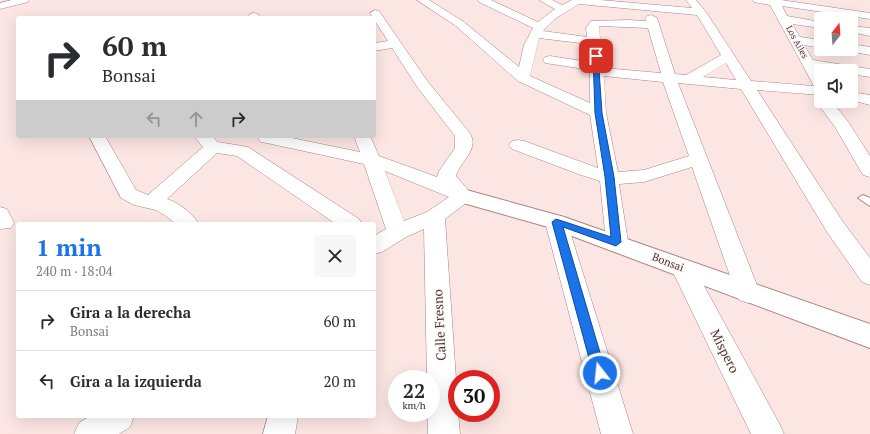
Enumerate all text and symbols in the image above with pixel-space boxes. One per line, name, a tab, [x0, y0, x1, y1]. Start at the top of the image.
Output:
north arrow	[814, 12, 858, 56]
map controls	[814, 12, 858, 108]
street label: Los Ailes	[783, 23, 811, 61]
text: 60 m	[102, 27, 167, 64]
icon: right	[36, 32, 88, 84]
pin	[579, 39, 613, 73]
icon: arrive	[585, 45, 607, 67]
text: Bonsai	[102, 63, 156, 87]
button: sound	[814, 64, 858, 108]
icon: left	[143, 108, 165, 130]
icon: ahead	[185, 108, 207, 130]
icon: right	[227, 108, 249, 130]
text: 1 min	[36, 231, 102, 263]
button: close	[314, 235, 356, 277]
street label: Bonsai	[650, 250, 686, 274]
text: 240 m · 18:04	[36, 262, 113, 280]
street label: Calle Fresno	[428, 289, 450, 361]
text: Gira a la derecha	[70, 302, 191, 322]
icon: right	[36, 310, 58, 332]
text: 60 m	[323, 311, 356, 331]
text: Bonsai	[70, 322, 109, 340]
street label: Mispero	[706, 326, 744, 376]
position arrow	[579, 352, 621, 394]
icon: left	[36, 370, 58, 392]
speed limit sign: 30	[448, 370, 500, 422]
text: Gira a la izquierda	[70, 371, 202, 391]
text: 20 m	[323, 371, 356, 391]
text: 22	[403, 377, 425, 404]
text: km/h	[402, 399, 426, 412]

